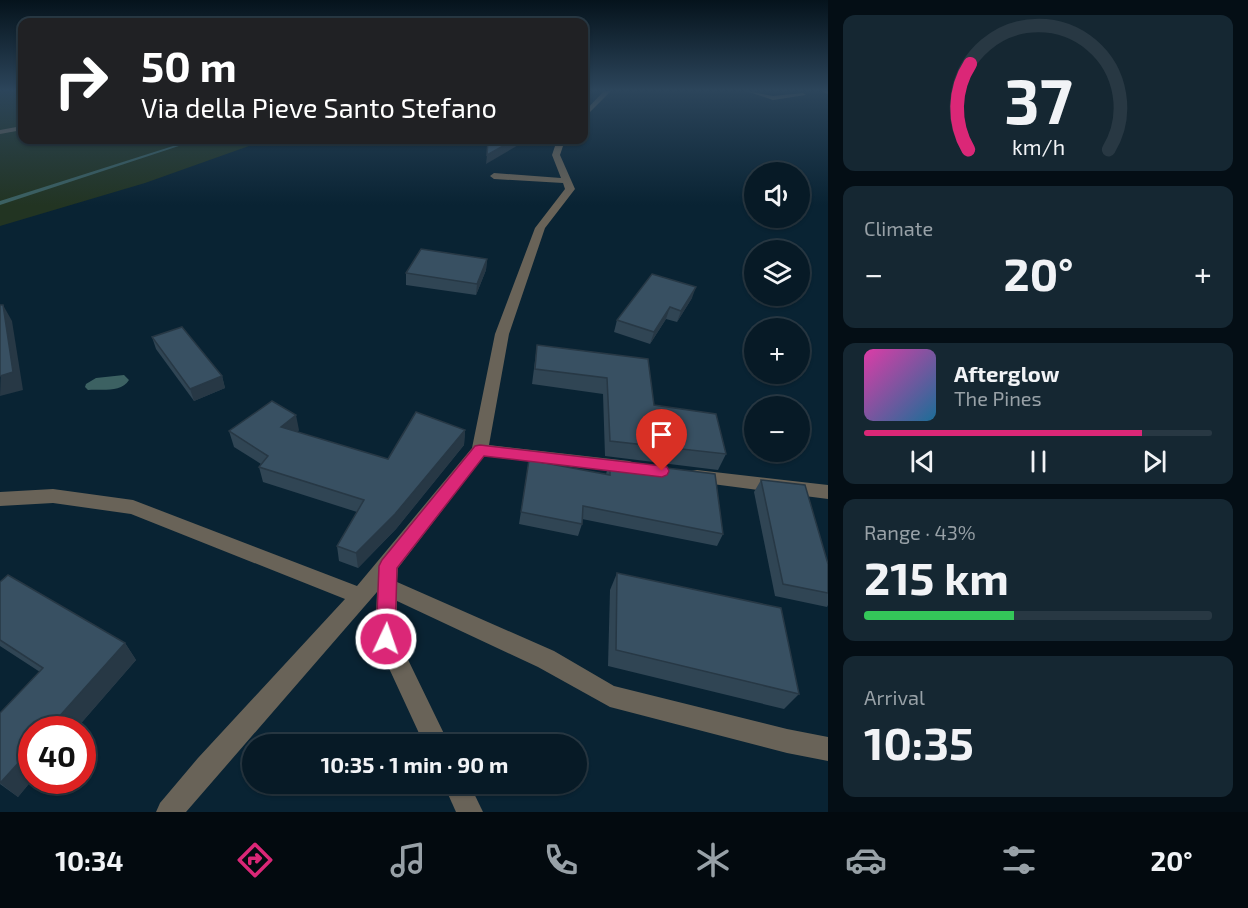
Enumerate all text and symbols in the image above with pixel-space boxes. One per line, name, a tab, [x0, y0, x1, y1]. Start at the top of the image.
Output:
text: 50 m	[141, 40, 237, 90]
icon: right	[42, 42, 120, 120]
text: 37	[1004, 62, 1072, 137]
text: Via della Pieve Santo Stefano	[141, 91, 497, 123]
text: km/h	[1011, 134, 1065, 159]
map controls	[744, 162, 810, 462]
button: sound	[744, 162, 810, 228]
text: Climate	[864, 216, 933, 240]
button: layers	[744, 240, 810, 306]
text: 20°	[1004, 246, 1074, 300]
text: −	[864, 253, 883, 293]
text: +	[1194, 253, 1212, 293]
button: +	[744, 318, 810, 384]
text: Afterglow	[954, 360, 1059, 386]
text: The Pines	[954, 386, 1042, 410]
button: −	[744, 396, 810, 462]
pin	[636, 409, 687, 471]
icon: arrive	[645, 418, 678, 451]
icon: previous	[906, 445, 939, 478]
icon: pause	[1022, 445, 1055, 478]
icon: next	[1138, 445, 1171, 478]
text: Range · 43%	[864, 520, 976, 544]
text: 215 km	[864, 550, 1009, 604]
position arrow	[354, 607, 418, 671]
text: Arrival	[864, 685, 925, 709]
text: 10:35	[864, 715, 974, 769]
speed limit sign: 40	[18, 716, 96, 794]
text: 10:35 · 1 min · 90 m	[321, 751, 508, 777]
icon: directions	[234, 839, 276, 881]
icon: music	[387, 839, 429, 881]
icon: phone	[540, 839, 582, 881]
icon: climate	[692, 839, 734, 881]
icon: car	[845, 839, 887, 881]
icon: filters	[998, 839, 1040, 881]
text: 10:34	[55, 844, 124, 876]
text: 20°	[1151, 844, 1193, 876]

